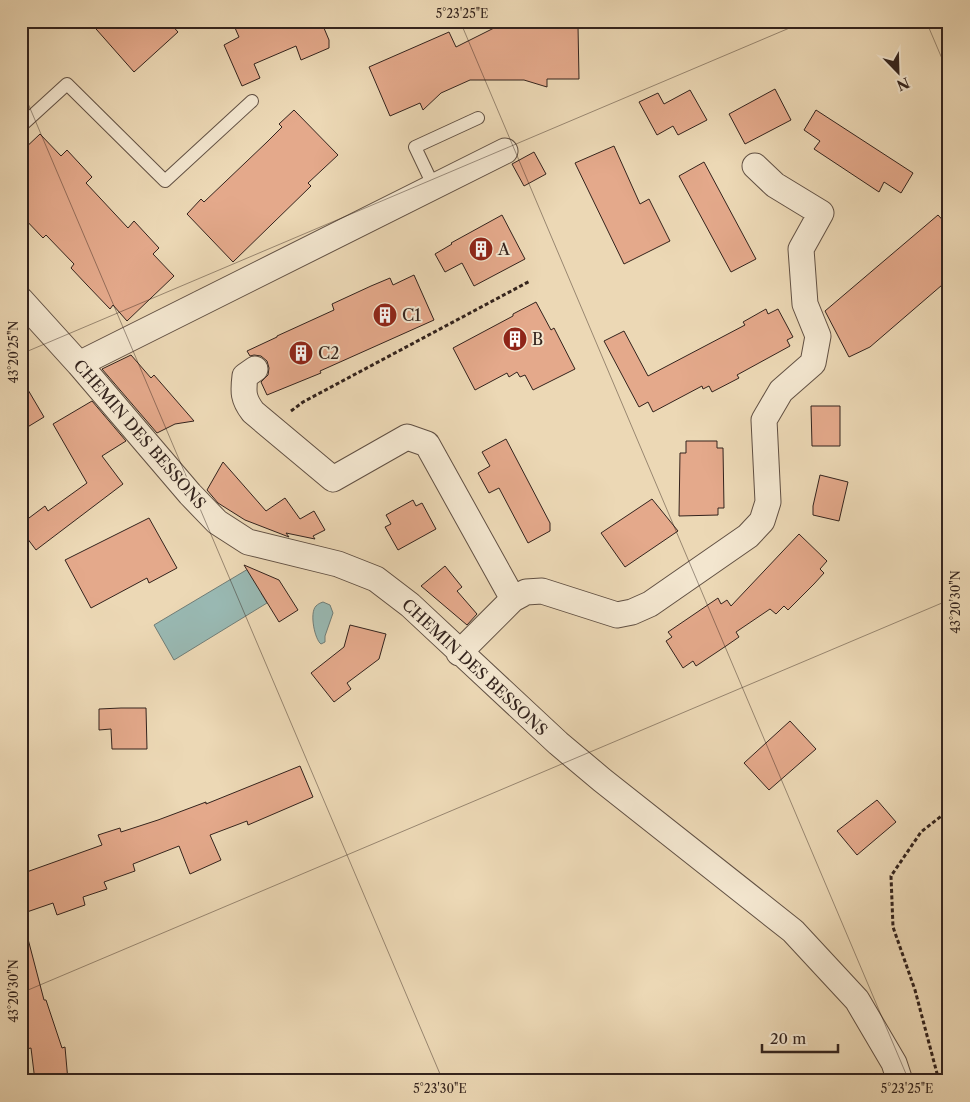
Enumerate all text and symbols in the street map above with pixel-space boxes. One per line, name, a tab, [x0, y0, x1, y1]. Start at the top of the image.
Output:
text: 5°23'25"E	[436, 6, 488, 21]
north arrow	[872, 48, 922, 98]
text: N	[894, 73, 912, 95]
building icon: A	[468, 236, 494, 262]
place label: A	[497, 239, 511, 259]
building icon: C1	[372, 302, 398, 328]
place label: C1	[402, 305, 421, 325]
text: 43°20'25"N	[6, 321, 21, 383]
building icon: B	[502, 326, 528, 352]
place label: B	[532, 329, 543, 349]
building icon: C2	[288, 340, 314, 366]
place label: C2	[318, 343, 340, 363]
street label: CHEMIN DES BESSONS	[70, 355, 210, 513]
text: 43°20'30"N	[948, 570, 963, 634]
street label: CHEMIN DES BESSONS	[398, 594, 552, 740]
text: 43°20'30"N	[6, 959, 21, 1023]
scale bar	[762, 1022, 839, 1054]
text: 20 m	[770, 1029, 806, 1048]
text: 5°23'30"E	[413, 1081, 467, 1096]
text: 5°23'25"E	[881, 1081, 933, 1096]

